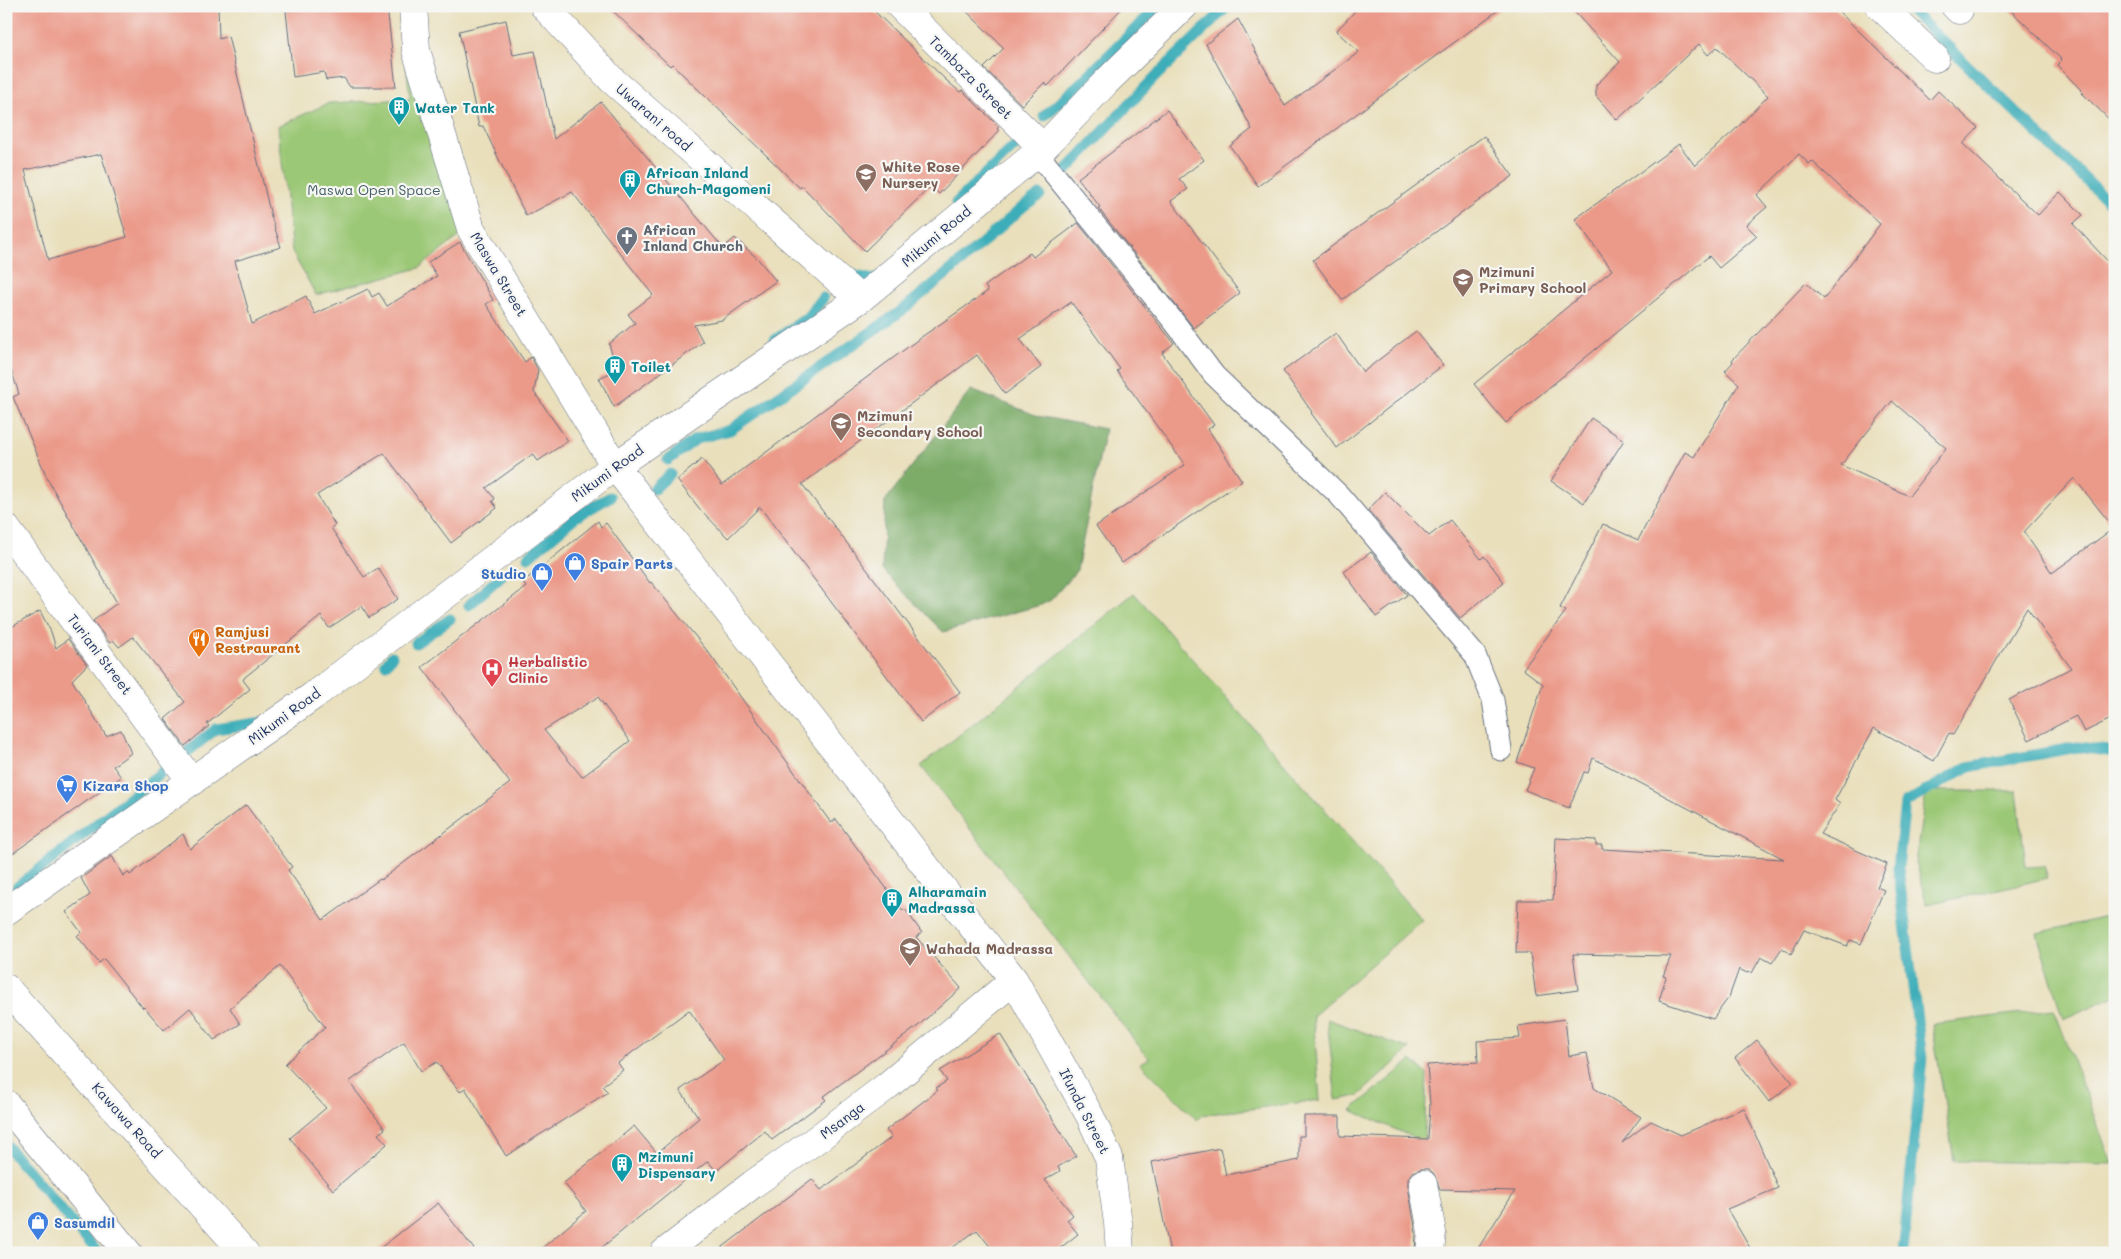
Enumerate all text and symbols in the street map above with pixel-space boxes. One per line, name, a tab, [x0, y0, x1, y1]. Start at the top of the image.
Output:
street label: Tambaza Street	[925, 31, 1017, 123]
street label: Uwarani road	[612, 79, 696, 155]
building icon: Water Tank	[387, 95, 411, 126]
place label: Water Tank	[415, 98, 495, 117]
place label: White Rose Nursery	[882, 157, 960, 192]
school or university icon: White Rose Nursery	[854, 162, 878, 193]
place label: African Inland Church-Magomeni	[646, 163, 771, 198]
building icon: African Inland Church-Magomeni	[618, 168, 642, 199]
park label: Maswa Open Space	[307, 180, 441, 199]
street label: Mikumi Road	[897, 201, 975, 271]
place label: African Inland Church	[643, 220, 743, 255]
church icon: African Inland Church	[615, 225, 639, 256]
street label: Maswa Street	[466, 228, 532, 320]
place label: Mzimuni Primary School	[1479, 262, 1586, 297]
school or university icon: Mzimuni Primary School	[1451, 267, 1475, 298]
building icon: Toilet	[603, 354, 627, 385]
place label: Toilet	[631, 357, 671, 376]
place label: Mzimuni Secondary School	[857, 406, 982, 441]
school or university icon: Mzimuni Secondary School	[829, 411, 853, 442]
street label: Mikumi Road	[567, 440, 647, 506]
shop icon: Spair Parts	[563, 551, 587, 582]
place label: Spair Parts	[591, 554, 673, 573]
shop icon: Studio	[530, 561, 554, 592]
place label: Studio	[481, 564, 526, 583]
street label: Turiani Street	[63, 610, 137, 698]
place label: Ramjusi Restraurant	[215, 622, 300, 657]
restaurant icon: Ramjusi Restraurant	[187, 627, 211, 658]
place label: Herbalistic Clinic	[508, 652, 587, 687]
hospital icon: Herbalistic Clinic	[480, 657, 504, 688]
street label: Mikumi Road	[244, 683, 324, 749]
supermarket icon: Kizara Shop	[55, 773, 79, 804]
place label: Kizara Shop	[83, 776, 169, 795]
place label: Alharamain Madrassa	[908, 882, 987, 917]
building icon: Alharamain Madrassa	[880, 887, 904, 918]
school or university icon: Wahada Madrassa	[898, 936, 922, 967]
place label: Wahada Madrassa	[926, 939, 1054, 958]
street label: Ifunda Street	[1055, 1065, 1115, 1157]
street label: Kawawa Road	[88, 1078, 166, 1162]
street label: Msanga	[816, 1097, 868, 1143]
place label: Mzimuni Dispensary	[638, 1147, 716, 1182]
building icon: Mzimuni Dispensary	[610, 1152, 634, 1183]
shop icon: Sasumdil	[26, 1210, 50, 1241]
place label: Sasumdil	[54, 1213, 115, 1232]

